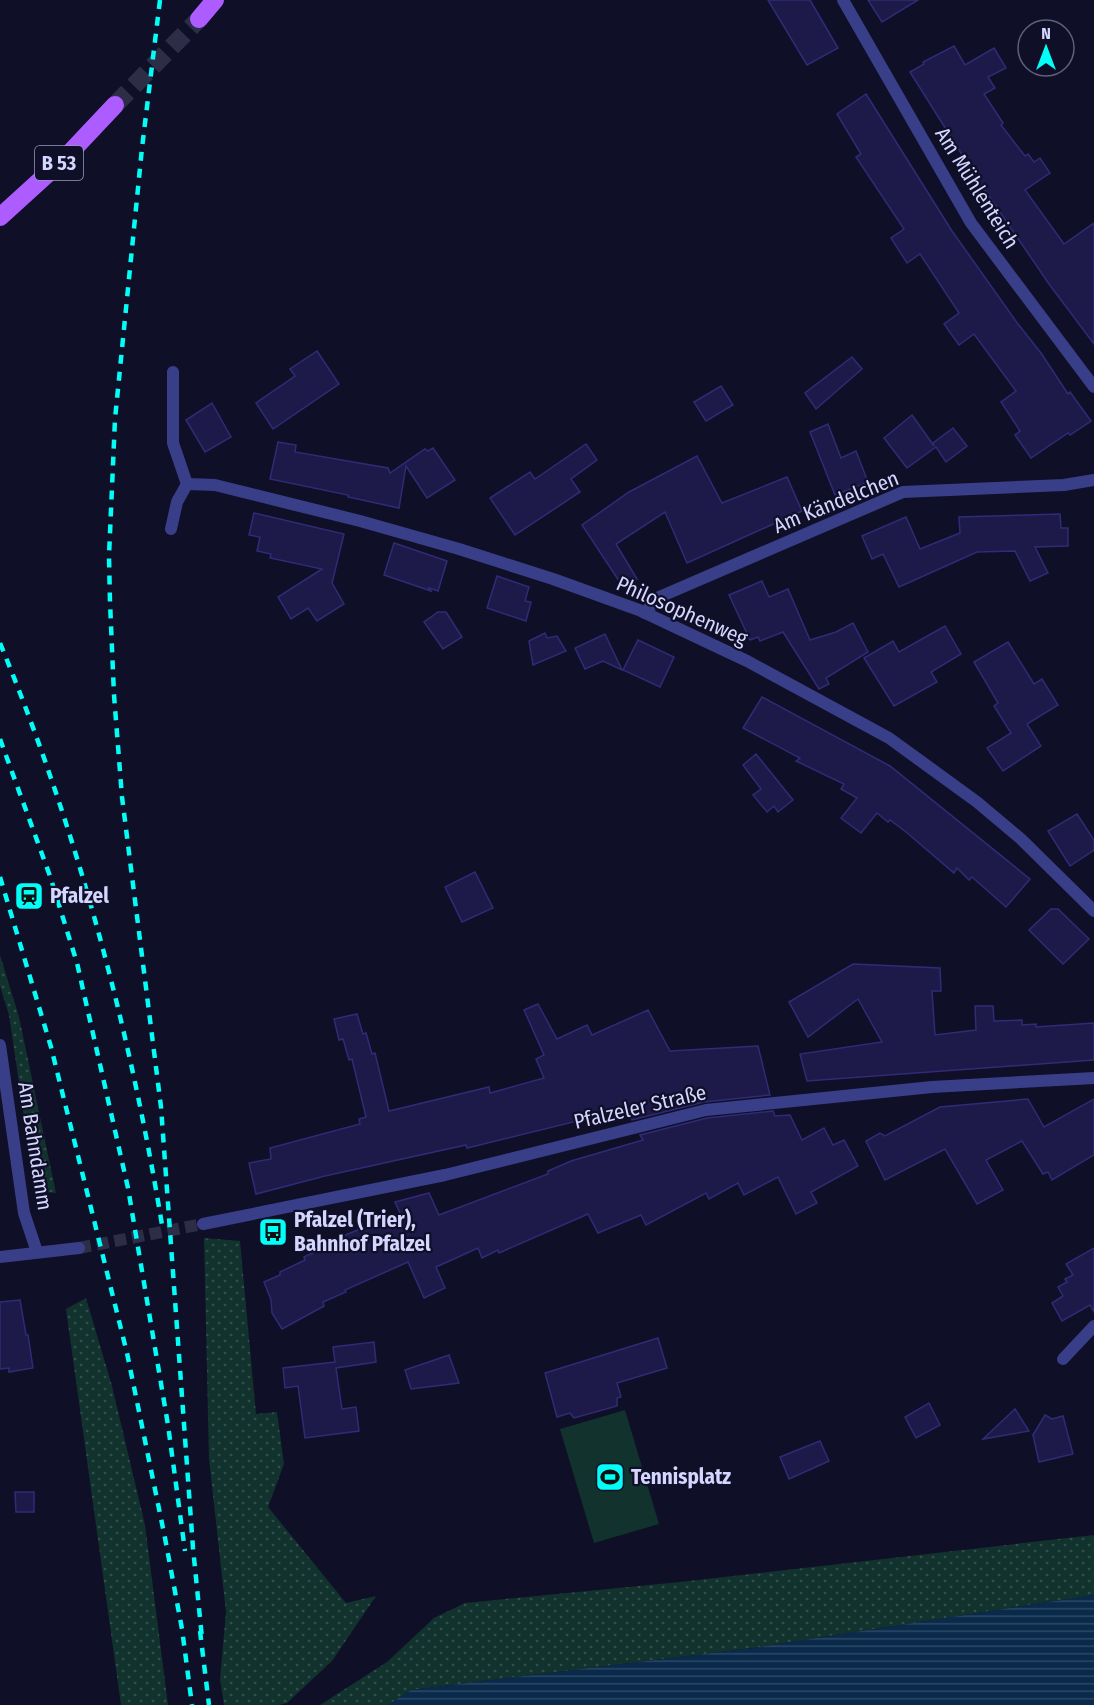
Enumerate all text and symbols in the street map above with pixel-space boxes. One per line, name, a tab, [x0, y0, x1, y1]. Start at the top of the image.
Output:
north arrow	[1016, 18, 1076, 78]
text: N	[1041, 24, 1051, 43]
street label: Am Mühlenteich	[929, 122, 1025, 254]
road number: B 53	[35, 146, 83, 180]
street label: Am Kändelchen	[769, 465, 903, 539]
street label: Philosophenweg	[612, 570, 752, 652]
station icon: Pfalzel	[13, 880, 45, 912]
place label: Pfalzel	[50, 883, 109, 909]
street label: Pfalzeler Straße	[571, 1079, 709, 1135]
street label: Am Bahndamm	[12, 1080, 58, 1212]
place label: Pfalzel (Trier), Bahnhof Pfalzel	[294, 1207, 431, 1257]
bus stop icon: Pfalzel (Trier), Bahnhof Pfalzel	[257, 1216, 289, 1248]
sports icon: Tennisplatz	[594, 1461, 626, 1493]
place label: Tennisplatz	[631, 1464, 731, 1490]

